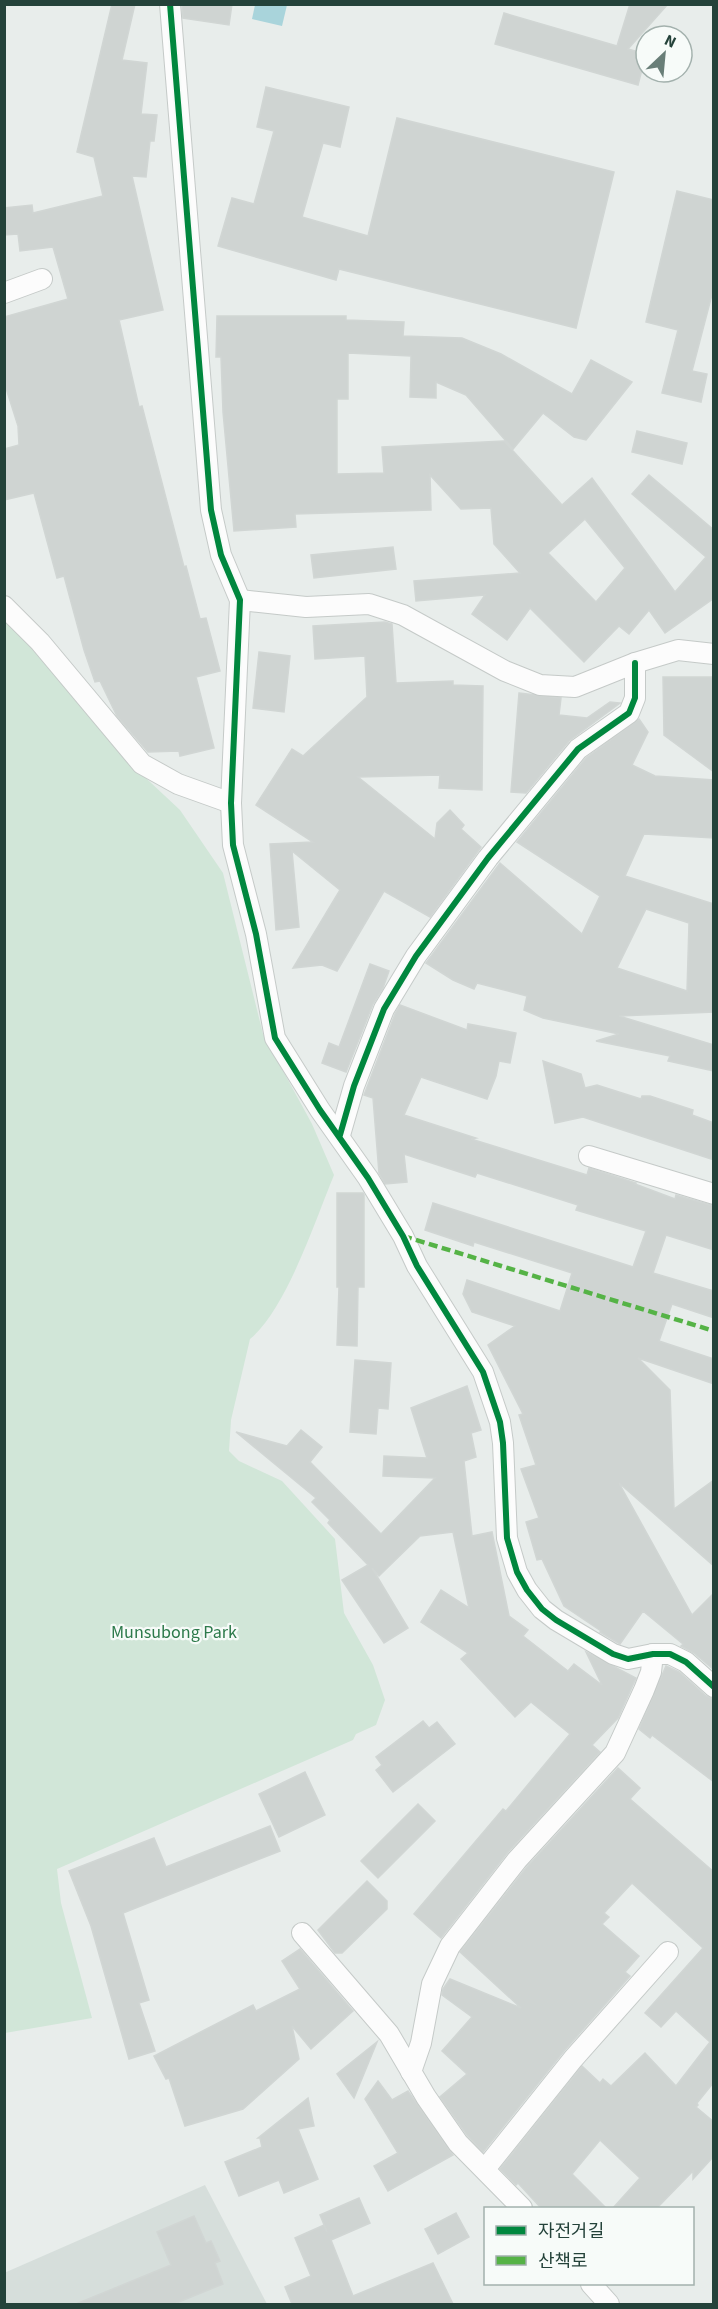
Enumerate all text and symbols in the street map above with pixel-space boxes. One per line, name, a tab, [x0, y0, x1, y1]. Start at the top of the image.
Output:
north arrow	[634, 24, 694, 84]
text: N	[661, 29, 680, 54]
park label: Munsubong Park	[111, 1620, 237, 1645]
legend	[484, 2207, 694, 2285]
text: 자전거길	[538, 2219, 604, 2244]
text: 산책로	[538, 2249, 588, 2274]

